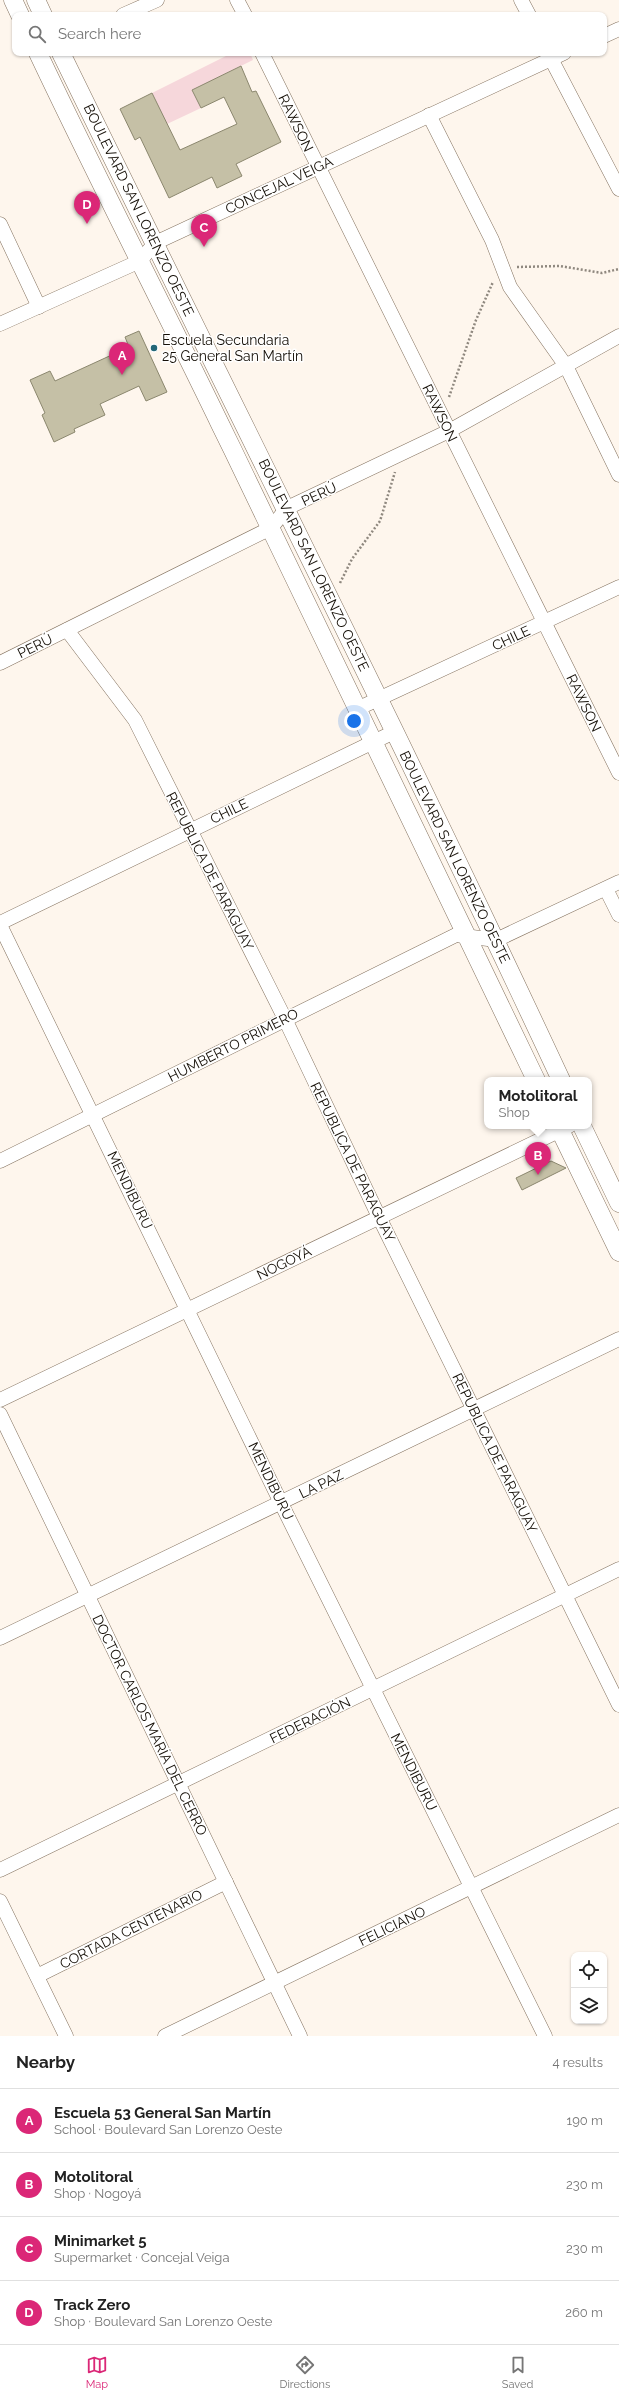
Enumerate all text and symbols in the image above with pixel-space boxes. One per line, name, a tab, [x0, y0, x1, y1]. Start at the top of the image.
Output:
search box	[12, 12, 607, 56]
icon: search	[26, 23, 48, 45]
text: Search here	[58, 25, 141, 43]
street label: RAWSON	[275, 92, 317, 154]
street label: BOULEVARD SAN LORENZO OESTE	[80, 101, 198, 319]
street label: CONCEJAL VEIGA	[223, 153, 336, 217]
pin: D	[74, 191, 100, 224]
pin: C	[191, 214, 217, 247]
place label: Escuela Secundaria 25 General San Martín	[162, 332, 303, 364]
pin: A	[109, 342, 135, 375]
marker: Escuela Secundaria 25 General San Martín	[149, 343, 159, 353]
street label: RAWSON	[419, 382, 461, 444]
street label: BOULEVARD SAN LORENZO OESTE	[256, 456, 372, 674]
street label: PERÚ	[298, 478, 339, 509]
street label: CHILE	[489, 622, 533, 654]
street label: PERÚ	[14, 630, 55, 661]
street label: RAWSON	[563, 672, 605, 734]
your location	[344, 711, 364, 731]
street label: BOULEVARD SAN LORENZO OESTE	[397, 748, 513, 966]
street label: REPUBLICA DE PARAGUAY	[163, 789, 257, 953]
street label: CHILE	[207, 795, 251, 827]
street label: HUMBERTO PRIMERO	[165, 1005, 301, 1085]
popup	[484, 1077, 592, 1129]
street label: REPUBLICA DE PARAGUAY	[307, 1080, 399, 1244]
text: Motolitoral	[498, 1087, 578, 1105]
text: Shop	[498, 1105, 530, 1120]
pin: B	[525, 1142, 551, 1175]
street label: MENDIBURU	[104, 1148, 156, 1232]
street label: NOGOYÁ	[254, 1242, 314, 1283]
street label: REPUBLICA DE PARAGUAY	[449, 1371, 541, 1535]
street label: MENDIBURU	[245, 1439, 297, 1523]
street label: LA PAZ	[296, 1466, 346, 1502]
street label: DOCTOR CARLOS MARÍA DEL CERRO	[89, 1612, 212, 1838]
street label: FEDERACIÓN	[267, 1693, 353, 1746]
street label: MENDIBURU	[388, 1731, 440, 1813]
street label: CORTADA CENTENARIO	[57, 1886, 205, 1972]
street label: FELICIANO	[356, 1903, 428, 1949]
map controls	[571, 1952, 607, 2024]
button: locate	[571, 1952, 607, 1988]
button: layers	[571, 1988, 607, 2024]
text: Nearby	[16, 2052, 75, 2072]
text: 4 results	[552, 2055, 603, 2070]
text: Escuela 53 General San Martín	[54, 2104, 271, 2122]
text: A	[25, 2113, 33, 2128]
text: 190 m	[567, 2113, 603, 2128]
text: School · Boulevard San Lorenzo Oeste	[54, 2122, 282, 2137]
text: Motolitoral	[54, 2168, 133, 2186]
text: B	[25, 2177, 33, 2192]
text: 230 m	[566, 2177, 603, 2192]
text: Shop · Nogoyá	[54, 2186, 141, 2201]
text: Minimarket 5	[54, 2232, 147, 2250]
text: C	[25, 2241, 33, 2256]
text: 230 m	[566, 2241, 603, 2256]
text: Supermarket · Concejal Veiga	[54, 2250, 229, 2265]
text: Track Zero	[54, 2296, 130, 2314]
text: D	[24, 2305, 34, 2320]
text: 260 m	[565, 2305, 603, 2320]
text: Shop · Boulevard San Lorenzo Oeste	[54, 2314, 273, 2329]
tab: Map	[86, 2354, 108, 2391]
tab: Directions	[280, 2354, 330, 2391]
tab: Saved	[502, 2354, 533, 2391]

